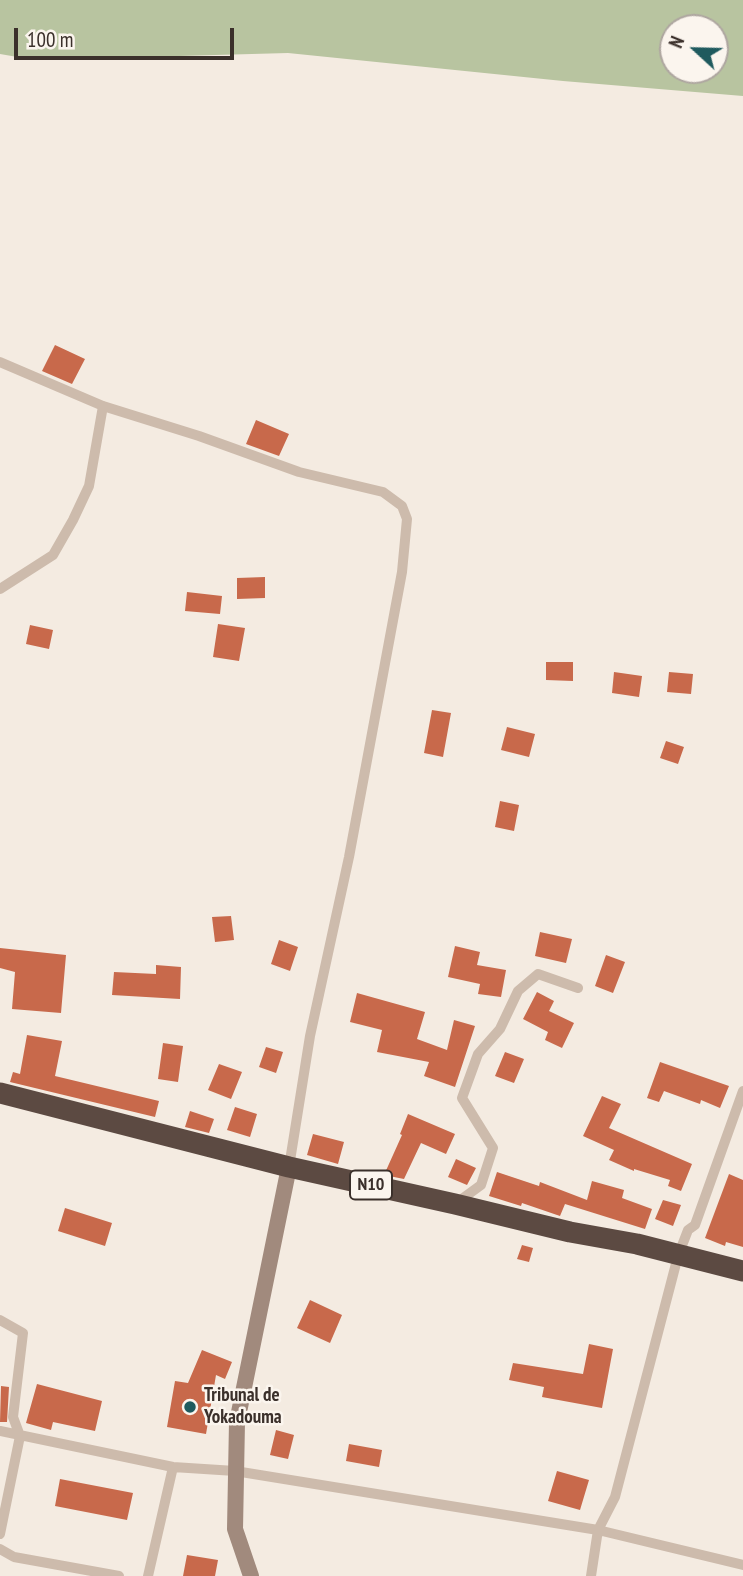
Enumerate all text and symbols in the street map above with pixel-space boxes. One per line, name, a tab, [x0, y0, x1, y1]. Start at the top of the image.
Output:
scale bar	[18, 14, 238, 58]
north arrow	[659, 14, 729, 84]
text: 100 m	[27, 26, 73, 53]
text: N	[663, 33, 689, 51]
road number: N10	[350, 1170, 392, 1200]
place label: Tribunal de Yokadouma	[204, 1385, 282, 1429]
marker: Tribunal de Yokadouma	[182, 1399, 198, 1415]

